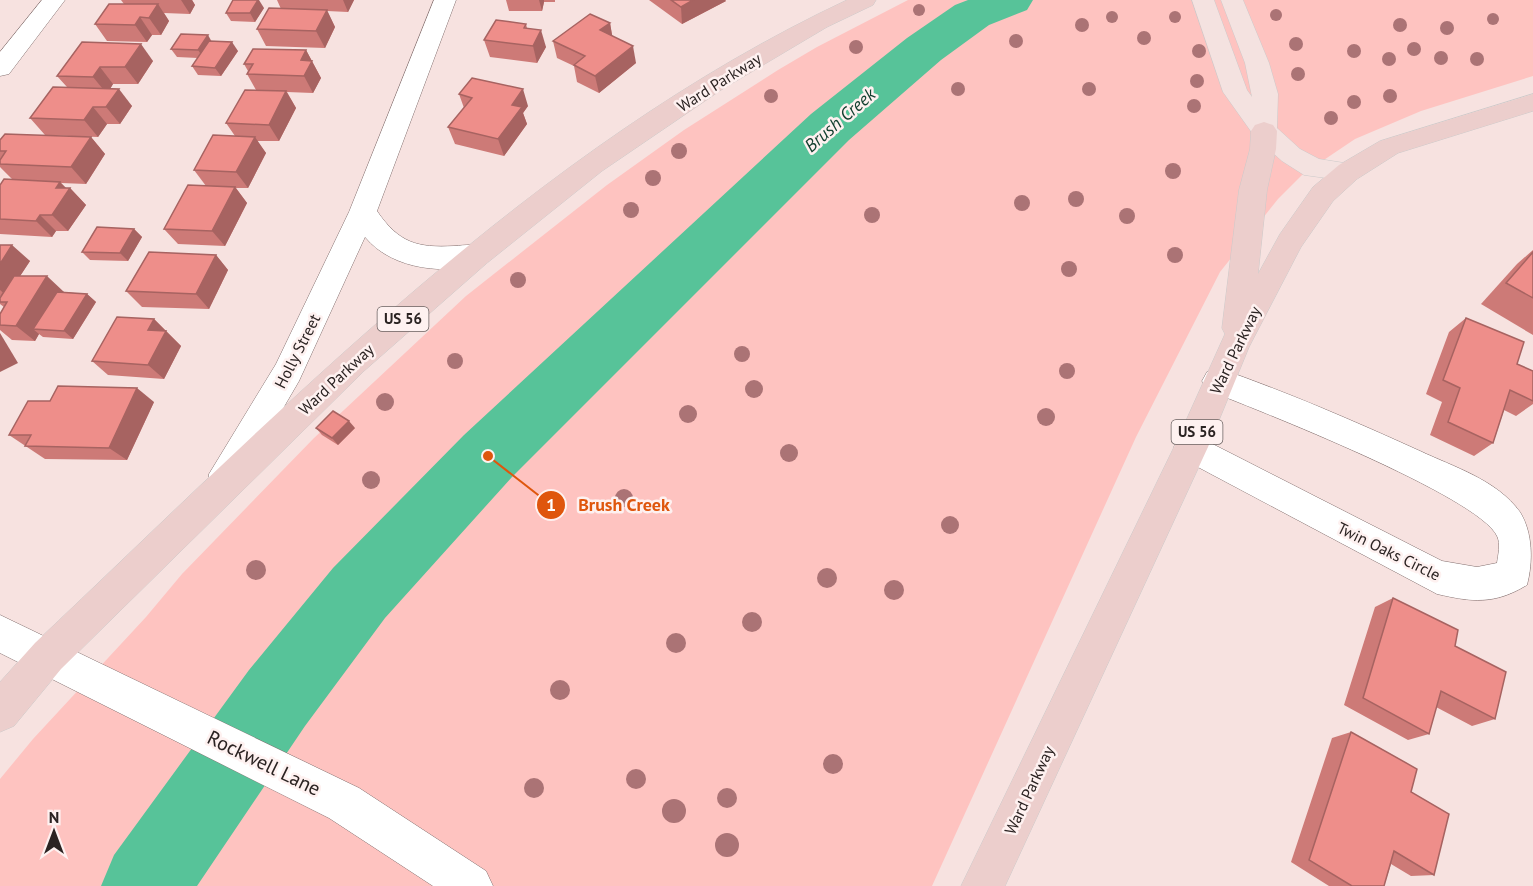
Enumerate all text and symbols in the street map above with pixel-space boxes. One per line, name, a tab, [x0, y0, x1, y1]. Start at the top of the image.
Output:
street label: Ward Parkway	[673, 48, 765, 116]
water label: Brush Creek	[799, 82, 881, 157]
street label: Ward Parkway	[1205, 302, 1265, 397]
road number: US 56	[378, 307, 428, 331]
street label: Holly Street	[270, 310, 324, 391]
street label: Ward Parkway	[294, 339, 378, 419]
road number: US 56	[1172, 420, 1222, 444]
callout: Brush Creek	[536, 487, 682, 523]
text: 1	[546, 493, 556, 516]
text: Brush Creek	[578, 493, 670, 516]
street label: Twin Oaks Circle	[1334, 517, 1444, 585]
street label: Rockwell Lane	[203, 724, 325, 802]
street label: Ward Parkway	[1000, 742, 1058, 837]
north arrow	[24, 802, 84, 862]
text: N	[49, 807, 59, 827]

